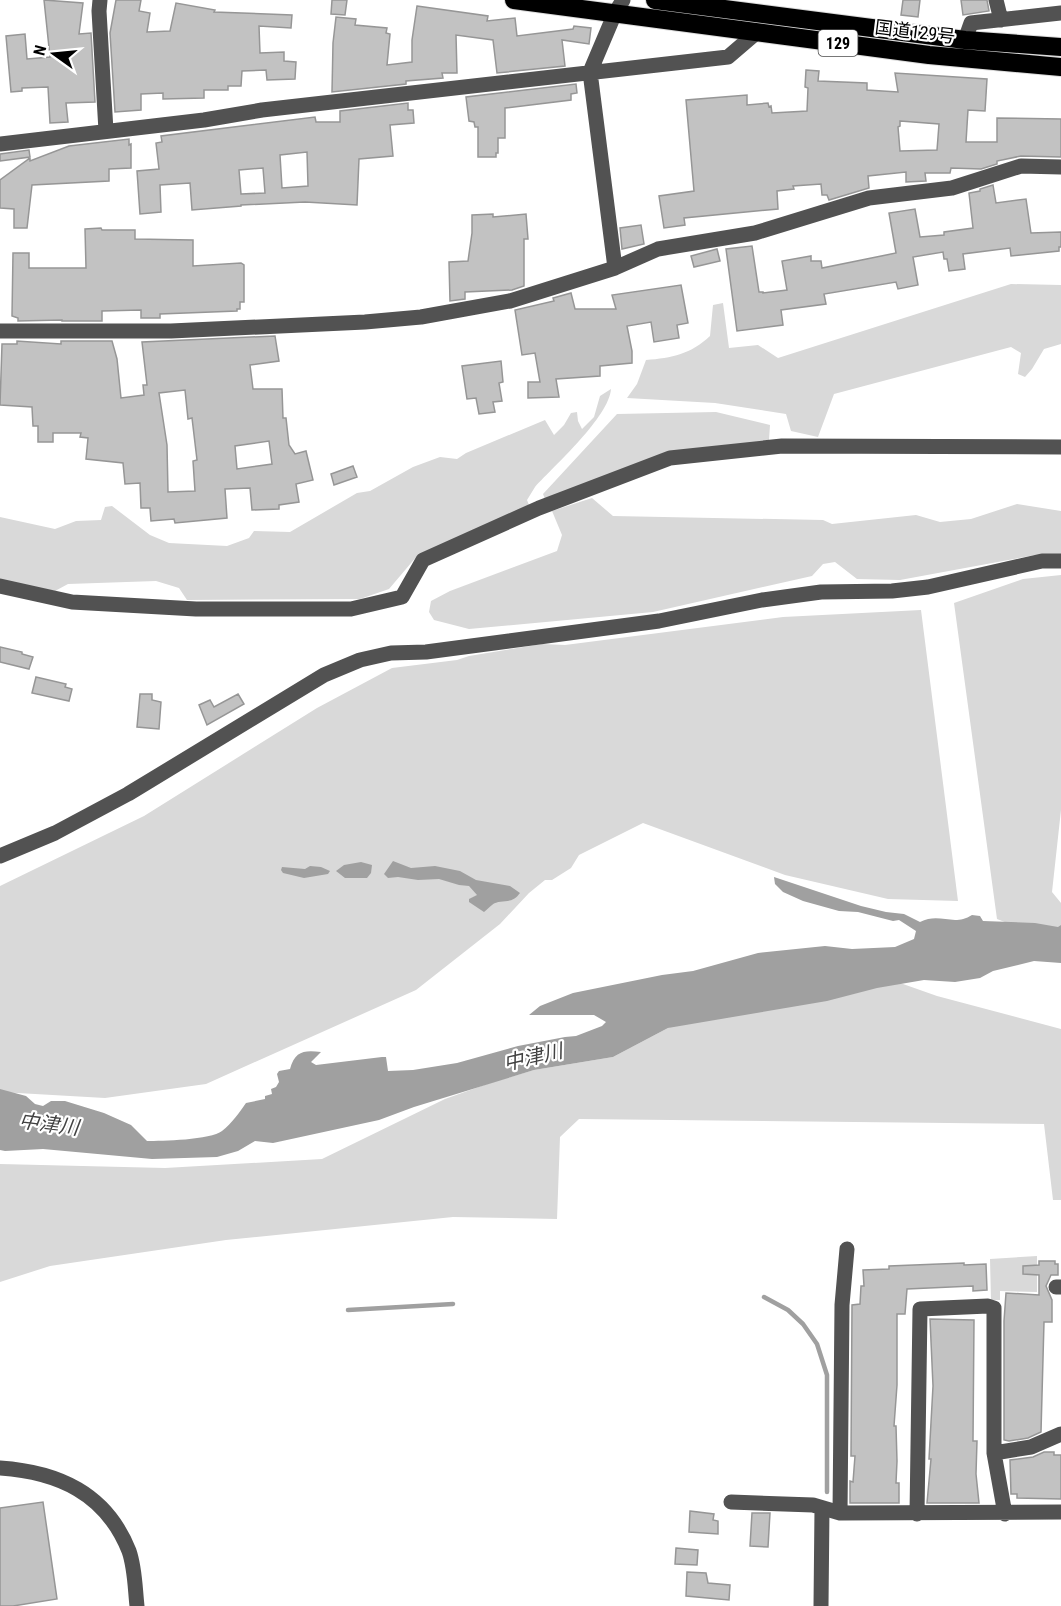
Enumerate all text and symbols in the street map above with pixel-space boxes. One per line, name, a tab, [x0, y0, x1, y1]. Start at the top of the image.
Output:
street label: 国道129号	[874, 16, 956, 47]
north arrow	[24, 24, 84, 84]
road number: 129	[818, 30, 858, 56]
text: N	[30, 43, 50, 57]
water label: 中津川	[501, 1038, 567, 1075]
water label: 中津川	[18, 1108, 82, 1140]

